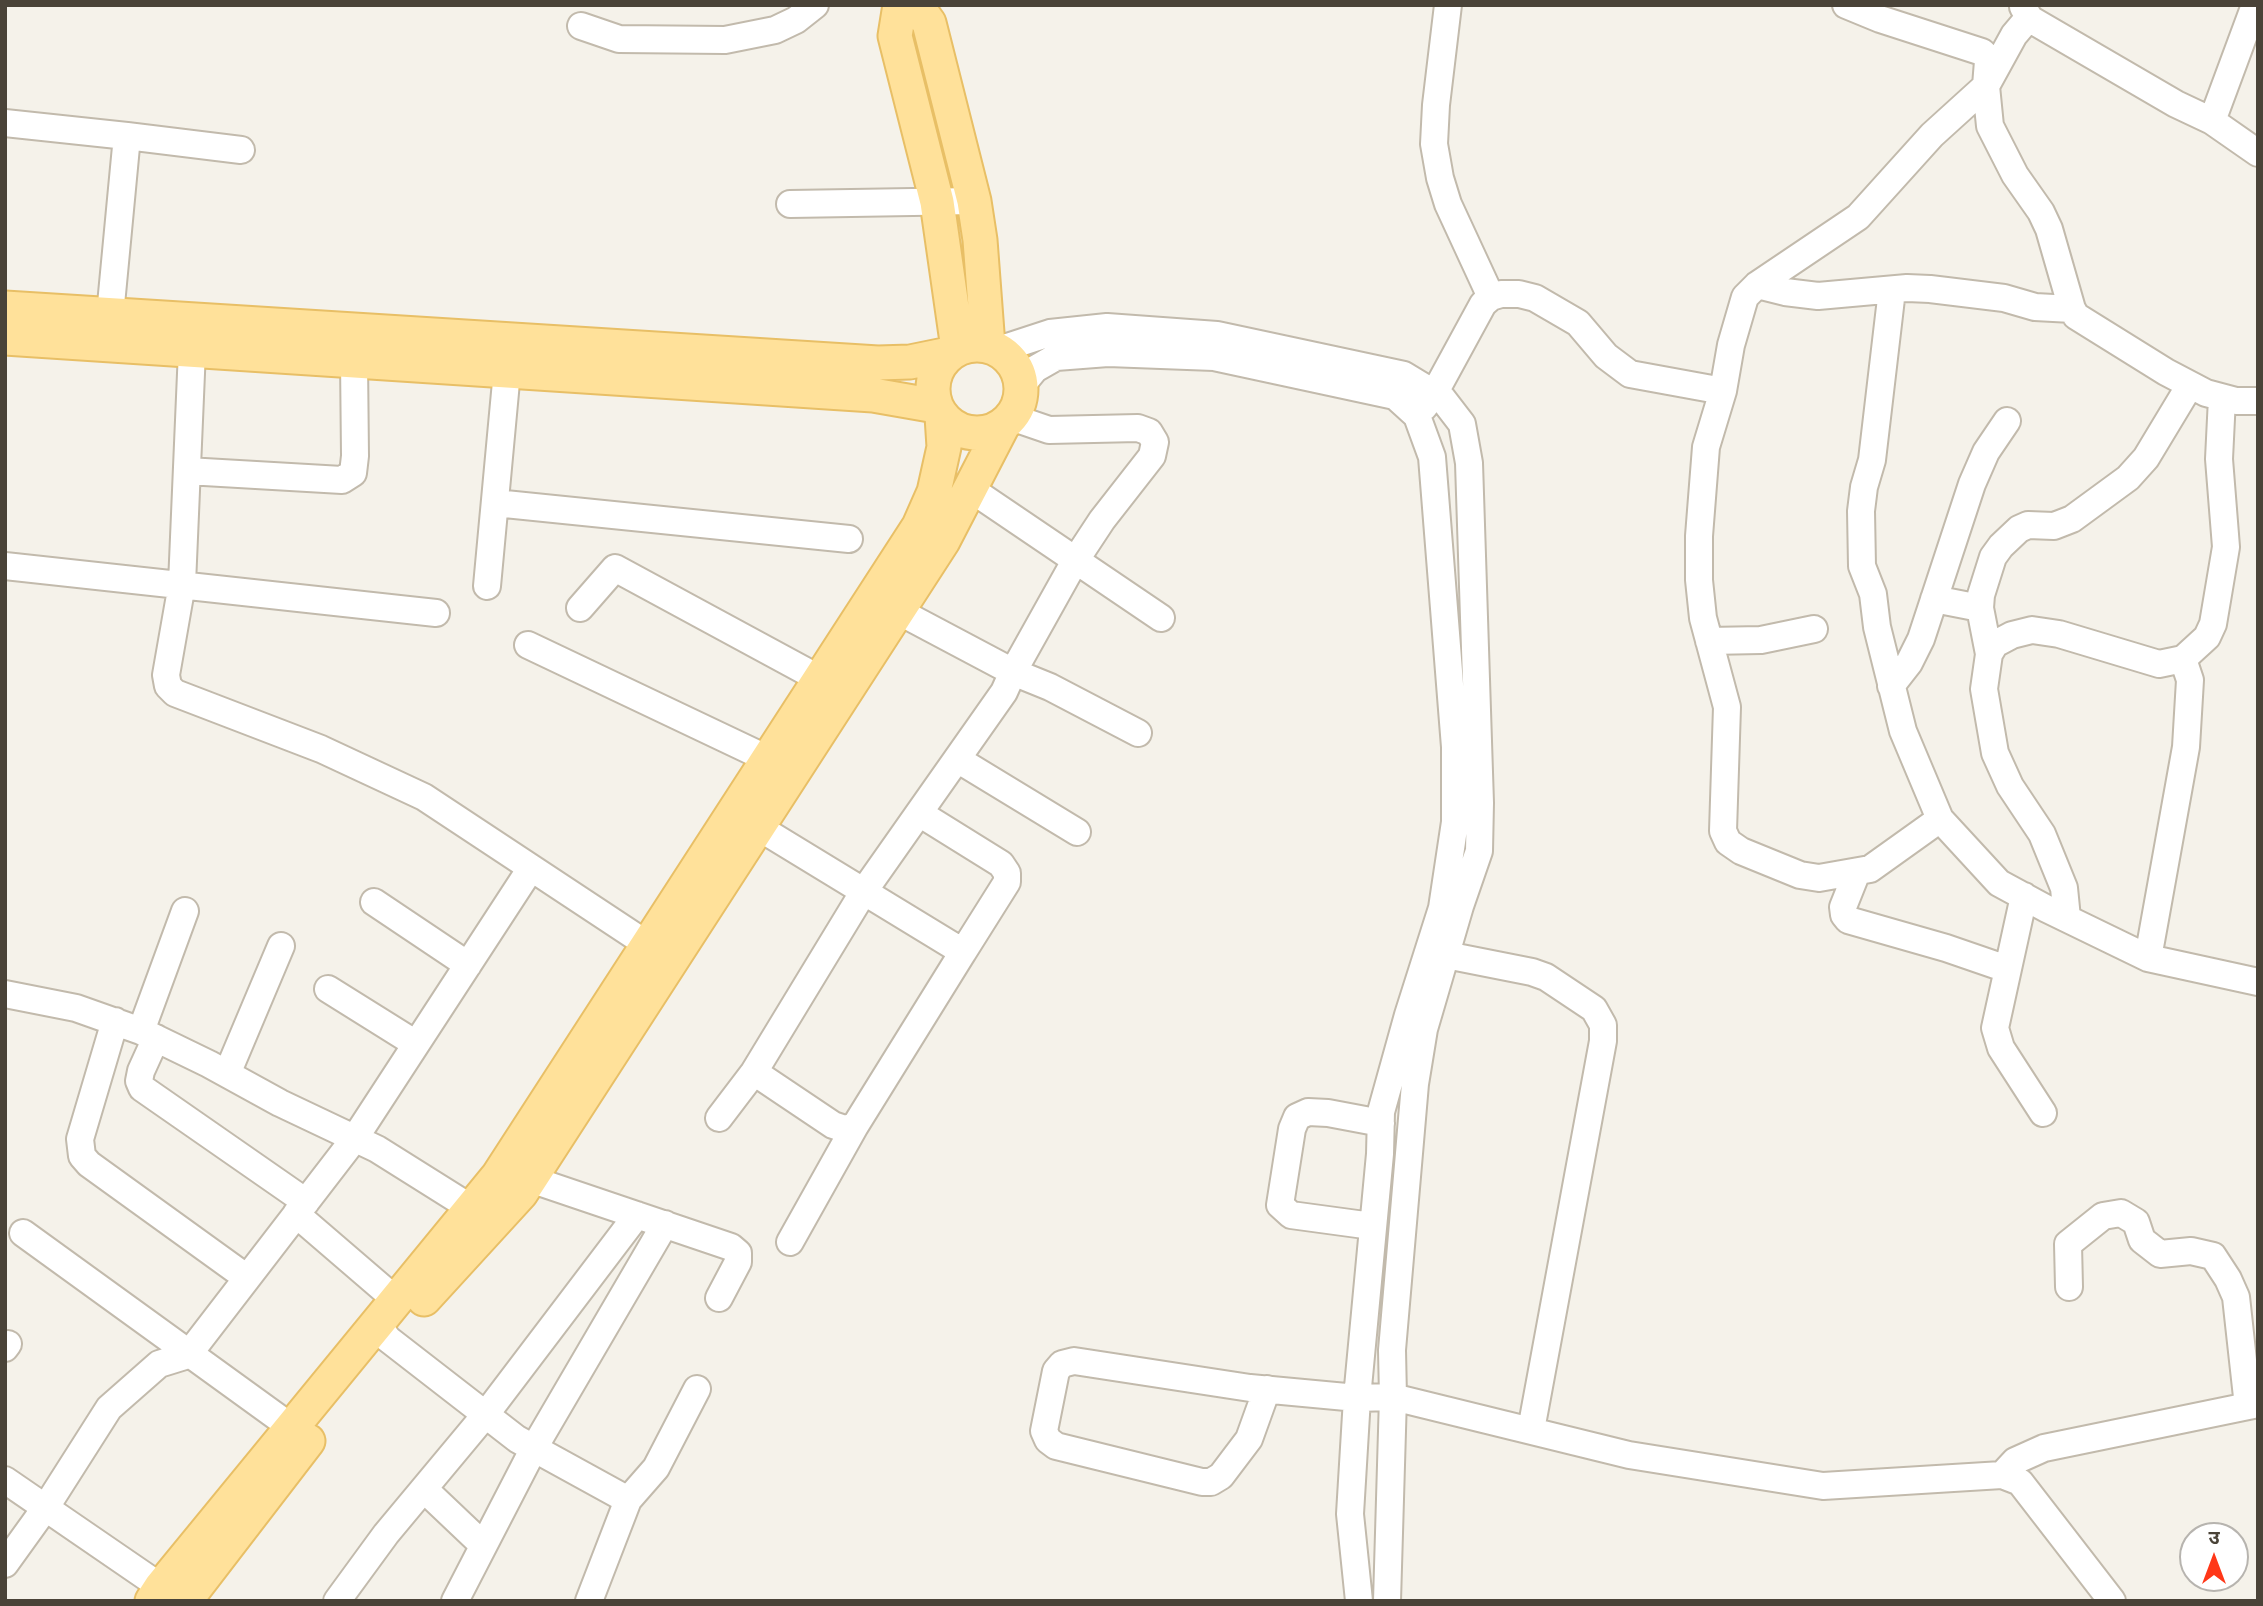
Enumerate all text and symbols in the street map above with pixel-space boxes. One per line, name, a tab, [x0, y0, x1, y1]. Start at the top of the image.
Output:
north arrow	[2179, 1522, 2249, 1592]
text: उ	[2208, 1526, 2220, 1549]

